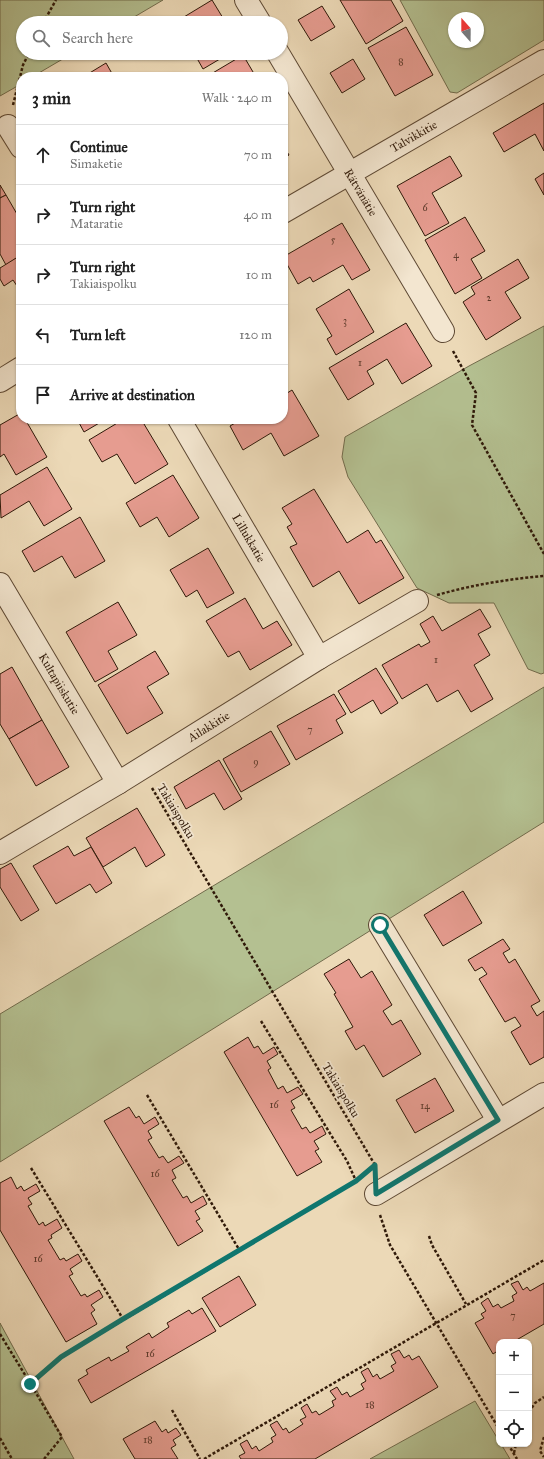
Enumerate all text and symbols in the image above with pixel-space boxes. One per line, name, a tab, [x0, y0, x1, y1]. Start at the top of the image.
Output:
north arrow	[448, 12, 484, 48]
search box	[16, 16, 288, 60]
icon: search	[30, 27, 52, 49]
text: Search here	[62, 29, 133, 47]
house number: 8	[398, 56, 404, 68]
text: 3 min	[32, 88, 71, 109]
text: Walk · 240 m	[202, 90, 272, 106]
street label: Talvikkitie	[388, 117, 440, 155]
text: Continue	[70, 138, 128, 156]
icon: ahead	[32, 144, 54, 166]
text: 70 m	[244, 147, 272, 163]
text: Simaketie	[70, 156, 122, 172]
street label: Rätvänätie	[341, 166, 380, 219]
text: Turn right	[70, 198, 135, 216]
house number: 6	[422, 202, 428, 214]
icon: right	[32, 204, 54, 226]
text: 40 m	[243, 207, 272, 223]
text: Mataratie	[70, 216, 123, 232]
house number: 5	[331, 234, 336, 246]
house number: 4	[453, 249, 459, 261]
text: Turn right	[70, 258, 135, 276]
icon: right	[32, 264, 54, 286]
text: 10 m	[246, 267, 272, 283]
text: Takiaispolku	[70, 276, 137, 292]
house number: 2	[487, 292, 492, 304]
house number: 3	[343, 315, 347, 327]
icon: left	[32, 324, 54, 346]
text: Turn left	[70, 326, 126, 344]
text: 120 m	[239, 327, 272, 343]
house number: 1	[358, 357, 362, 369]
icon: arrive	[32, 384, 54, 406]
text: Arrive at destination	[70, 386, 195, 404]
street label: Lillukkatie	[229, 511, 268, 565]
street label: Kultapiiskutie	[36, 651, 83, 717]
house number: 1	[434, 654, 438, 666]
street label: Ailakkitie	[184, 708, 232, 745]
house number: 7	[307, 724, 313, 736]
house number: 9	[253, 756, 259, 768]
street label: Takiaispolku	[154, 781, 198, 841]
route start	[371, 916, 389, 934]
street label: Takiaispolku	[319, 1060, 363, 1120]
house number: 16	[269, 1099, 279, 1111]
house number: 14	[420, 1100, 430, 1112]
house number: 16	[150, 1168, 160, 1180]
house number: 16	[33, 1253, 43, 1265]
house number: 7	[510, 1310, 516, 1322]
map controls	[496, 1339, 532, 1447]
button: +	[496, 1339, 532, 1375]
house number: 16	[145, 1348, 155, 1360]
route end	[21, 1375, 39, 1393]
button: −	[496, 1375, 532, 1411]
house number: 18	[365, 1399, 375, 1411]
button: locate	[496, 1411, 532, 1447]
house number: 18	[143, 1434, 153, 1446]

